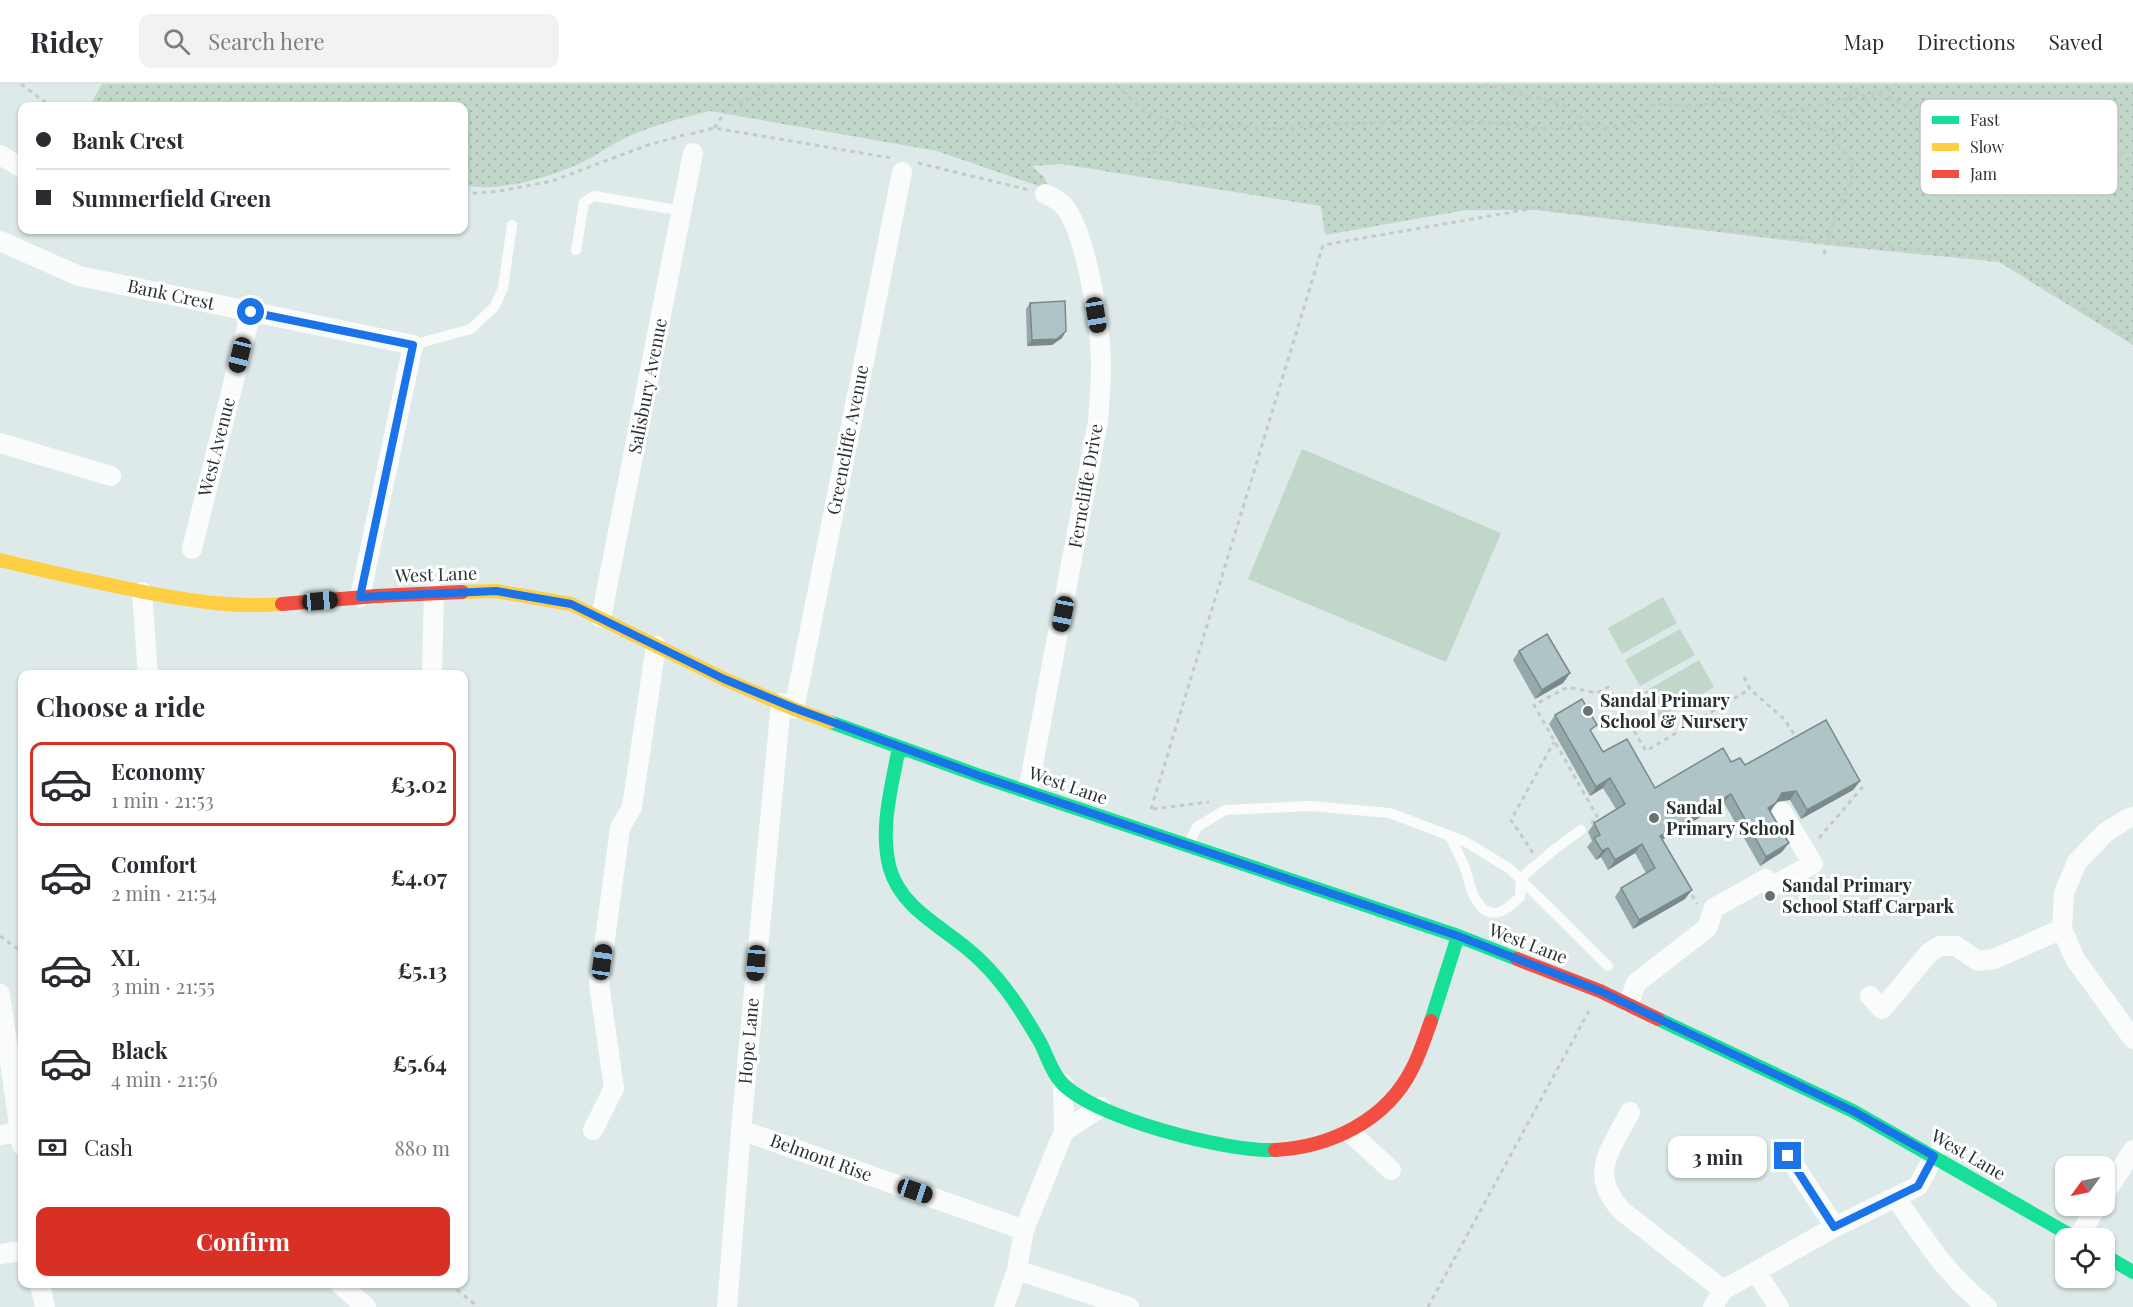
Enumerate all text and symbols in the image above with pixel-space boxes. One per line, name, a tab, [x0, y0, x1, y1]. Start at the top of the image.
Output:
search box	[139, 14, 559, 68]
text: Ridey	[30, 23, 103, 60]
icon: search	[160, 25, 193, 58]
text: Search here	[208, 26, 325, 56]
text: Map	[1843, 27, 1884, 55]
text: Directions	[1917, 27, 2015, 55]
text: Saved	[2048, 27, 2103, 55]
legend	[1920, 99, 2118, 195]
text: Fast	[1970, 109, 2000, 130]
text: Bank Crest	[72, 125, 184, 155]
text: Slow	[1970, 136, 2005, 157]
text: Jam	[1969, 163, 1997, 184]
text: Summerfield Green	[72, 183, 271, 213]
street label: Bank Crest	[125, 273, 218, 315]
car	[1084, 296, 1108, 334]
route start	[237, 298, 264, 325]
street label: Salisbury Avenue	[622, 316, 672, 456]
car	[227, 335, 253, 375]
street label: Greencliffe Avenue	[821, 363, 873, 517]
street label: West Avenue	[192, 395, 240, 500]
street label: Ferncliffe Drive	[1062, 422, 1108, 550]
street label: West Lane	[393, 561, 477, 587]
car	[301, 590, 339, 612]
car	[1051, 595, 1075, 633]
text: Choose a ride	[36, 688, 205, 724]
place label: Sandal Primary School & Nursery	[1600, 688, 1748, 733]
marker: Sandal Primary School & Nursery	[1581, 704, 1595, 718]
text: Economy	[111, 756, 205, 786]
icon: car	[39, 757, 93, 811]
street label: West Lane	[1025, 760, 1111, 810]
text: £3.02	[390, 769, 447, 799]
text: 1 min · 21:53	[111, 786, 214, 813]
place label: Sandal Primary School	[1666, 795, 1795, 840]
marker: Sandal Primary School	[1647, 811, 1661, 825]
text: Comfort	[111, 849, 197, 879]
icon: car	[39, 850, 93, 904]
text: £4.07	[391, 862, 447, 892]
place label: Sandal Primary School Staff Carpark	[1782, 873, 1954, 918]
text: 2 min · 21:54	[111, 879, 217, 906]
marker: Sandal Primary School Staff Carpark	[1763, 889, 1777, 903]
street label: West Lane	[1485, 917, 1571, 969]
text: XL	[111, 942, 140, 972]
icon: car	[39, 943, 93, 997]
car	[591, 943, 613, 981]
car	[745, 944, 767, 982]
text: £5.13	[397, 955, 447, 985]
text: 3 min · 21:55	[111, 972, 215, 999]
street label: Hope Lane	[732, 997, 764, 1085]
text: Black	[111, 1035, 168, 1065]
icon: car	[39, 1036, 93, 1090]
text: £5.64	[392, 1048, 447, 1078]
text: 4 min · 21:56	[111, 1065, 218, 1092]
street label: West Lane	[1926, 1123, 2010, 1185]
street label: Belmont Rise	[767, 1128, 876, 1187]
icon: cash	[36, 1131, 69, 1164]
text: Cash	[84, 1132, 133, 1162]
text: 880 m	[394, 1134, 450, 1161]
callout: 3 min	[1668, 1135, 1767, 1177]
route end	[1774, 1142, 1801, 1169]
text: 3 min	[1692, 1143, 1743, 1170]
north arrow	[2055, 1156, 2115, 1216]
map controls	[2055, 1156, 2115, 1288]
car	[895, 1177, 935, 1205]
button: Confirm	[36, 1207, 450, 1276]
button: locate	[2055, 1228, 2115, 1288]

